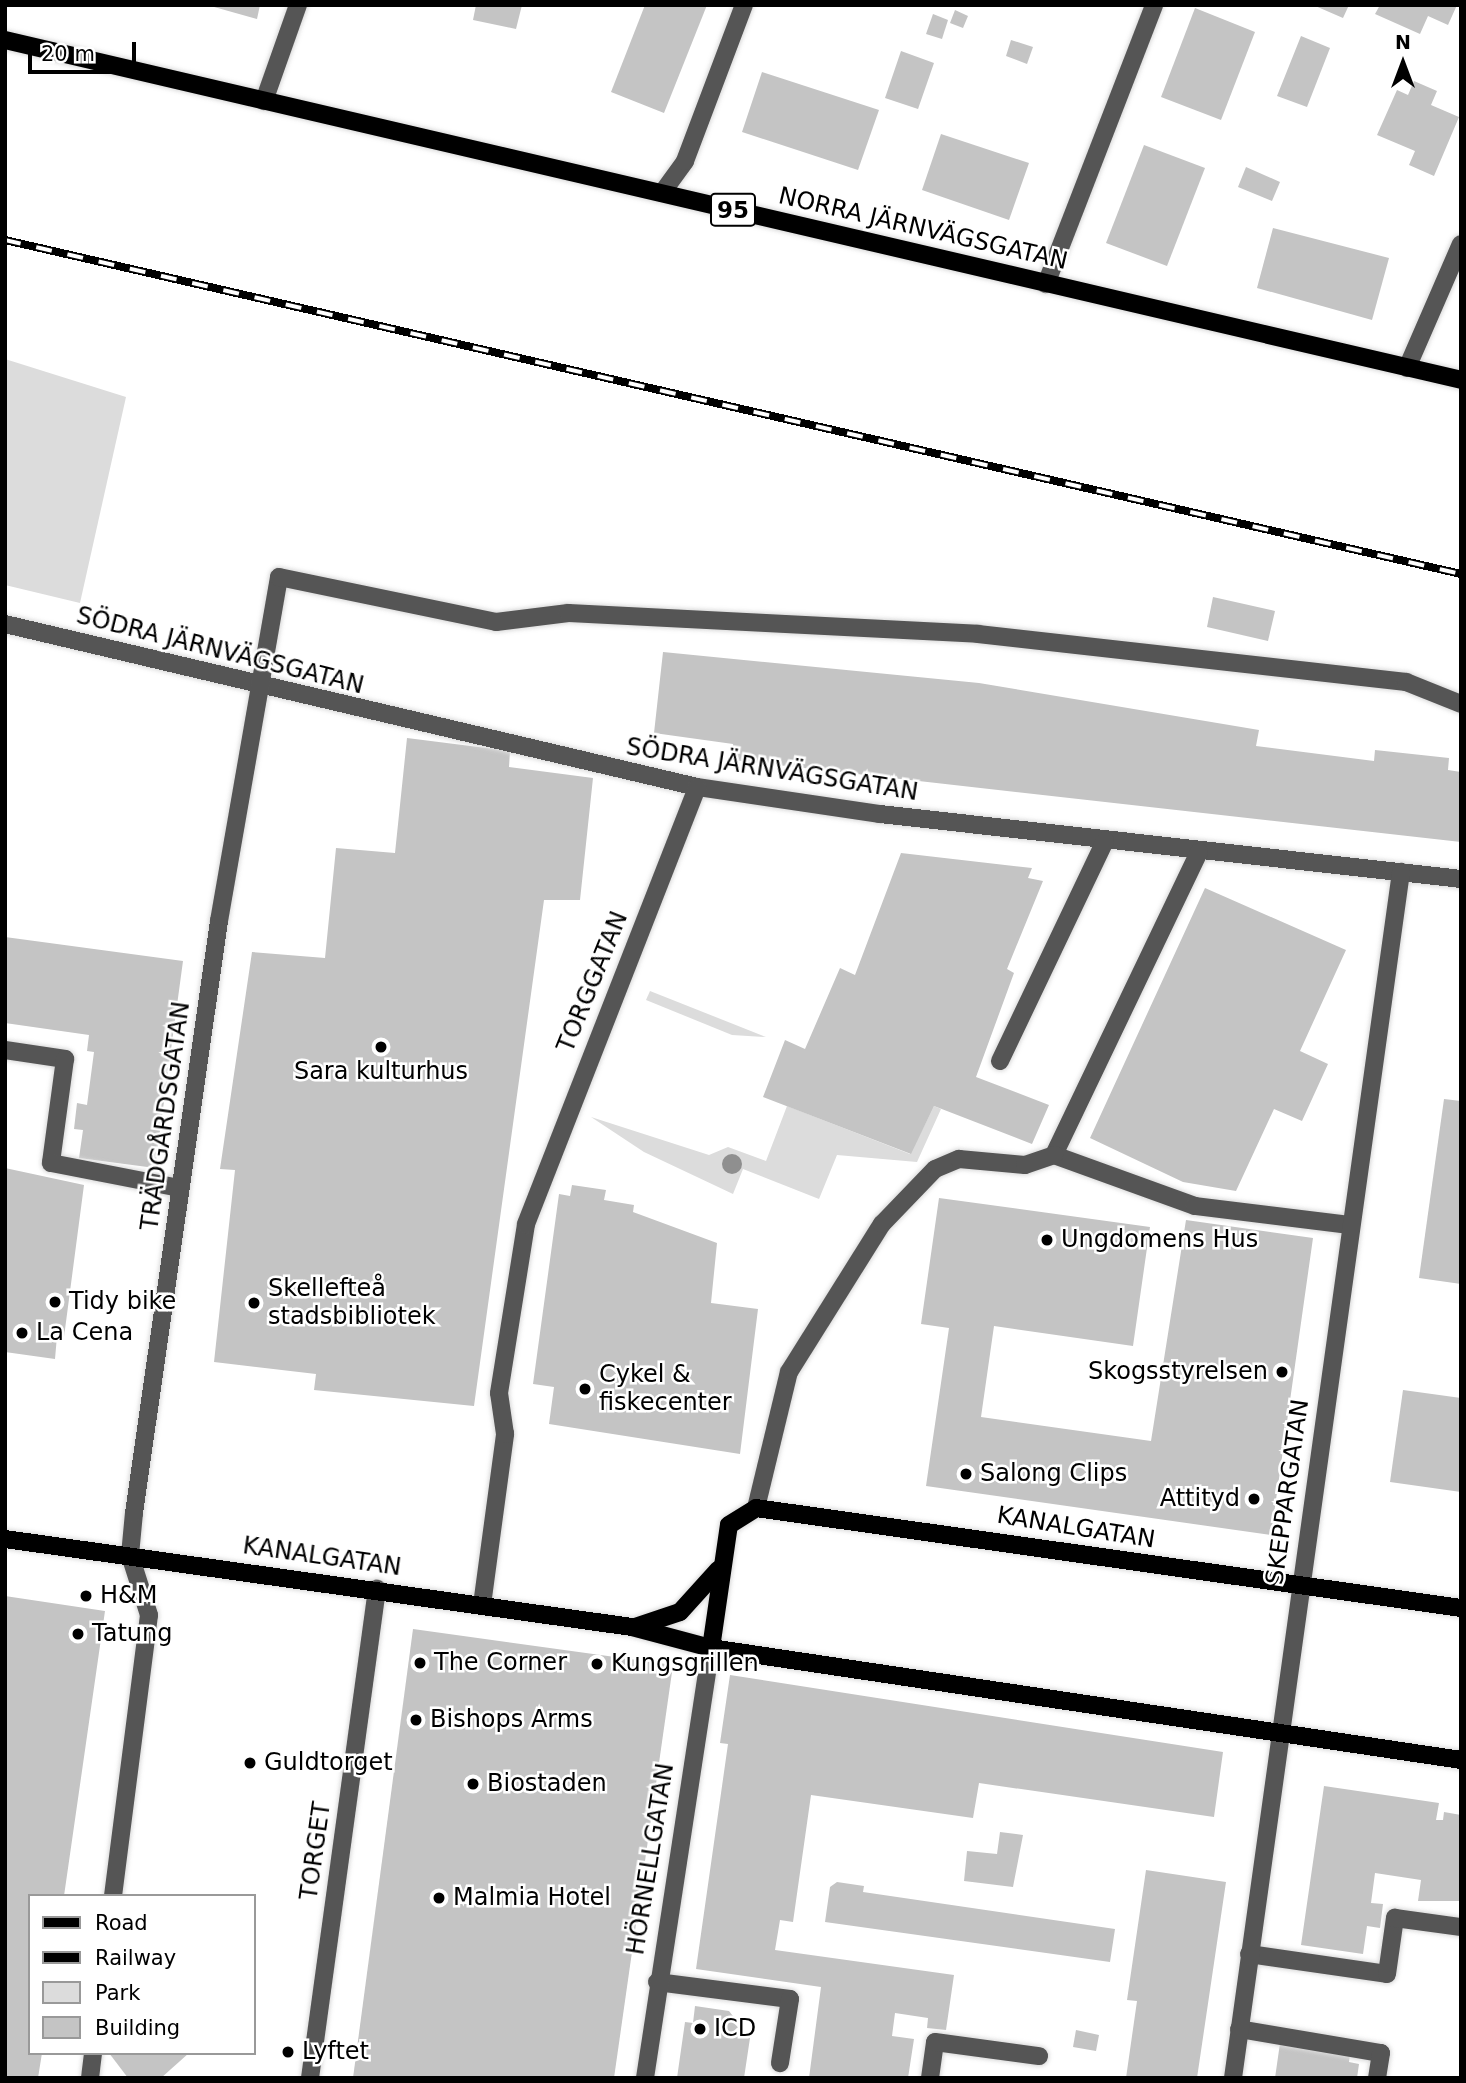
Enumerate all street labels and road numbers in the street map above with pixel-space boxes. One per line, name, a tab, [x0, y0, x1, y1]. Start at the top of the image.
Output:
street label: NORRA JÄRNVÄGSGATAN	[776, 182, 1070, 276]
road number: 95	[708, 190, 758, 230]
street label: SÖDRA JÄRNVÄGSGATAN	[73, 601, 367, 701]
street label: SÖDRA JÄRNVÄGSGATAN	[624, 733, 920, 807]
street label: TORGGATAN	[552, 907, 634, 1057]
street label: TRÄDGÅRDSGATAN	[136, 1000, 196, 1232]
street label: SKEPPARGATAN	[1261, 1397, 1315, 1587]
street label: KANALGATAN	[995, 1501, 1157, 1555]
street label: KANALGATAN	[241, 1532, 403, 1582]
street label: HÖRNELLGATAN	[622, 1761, 680, 1957]
street label: TORGET	[295, 1800, 337, 1902]

